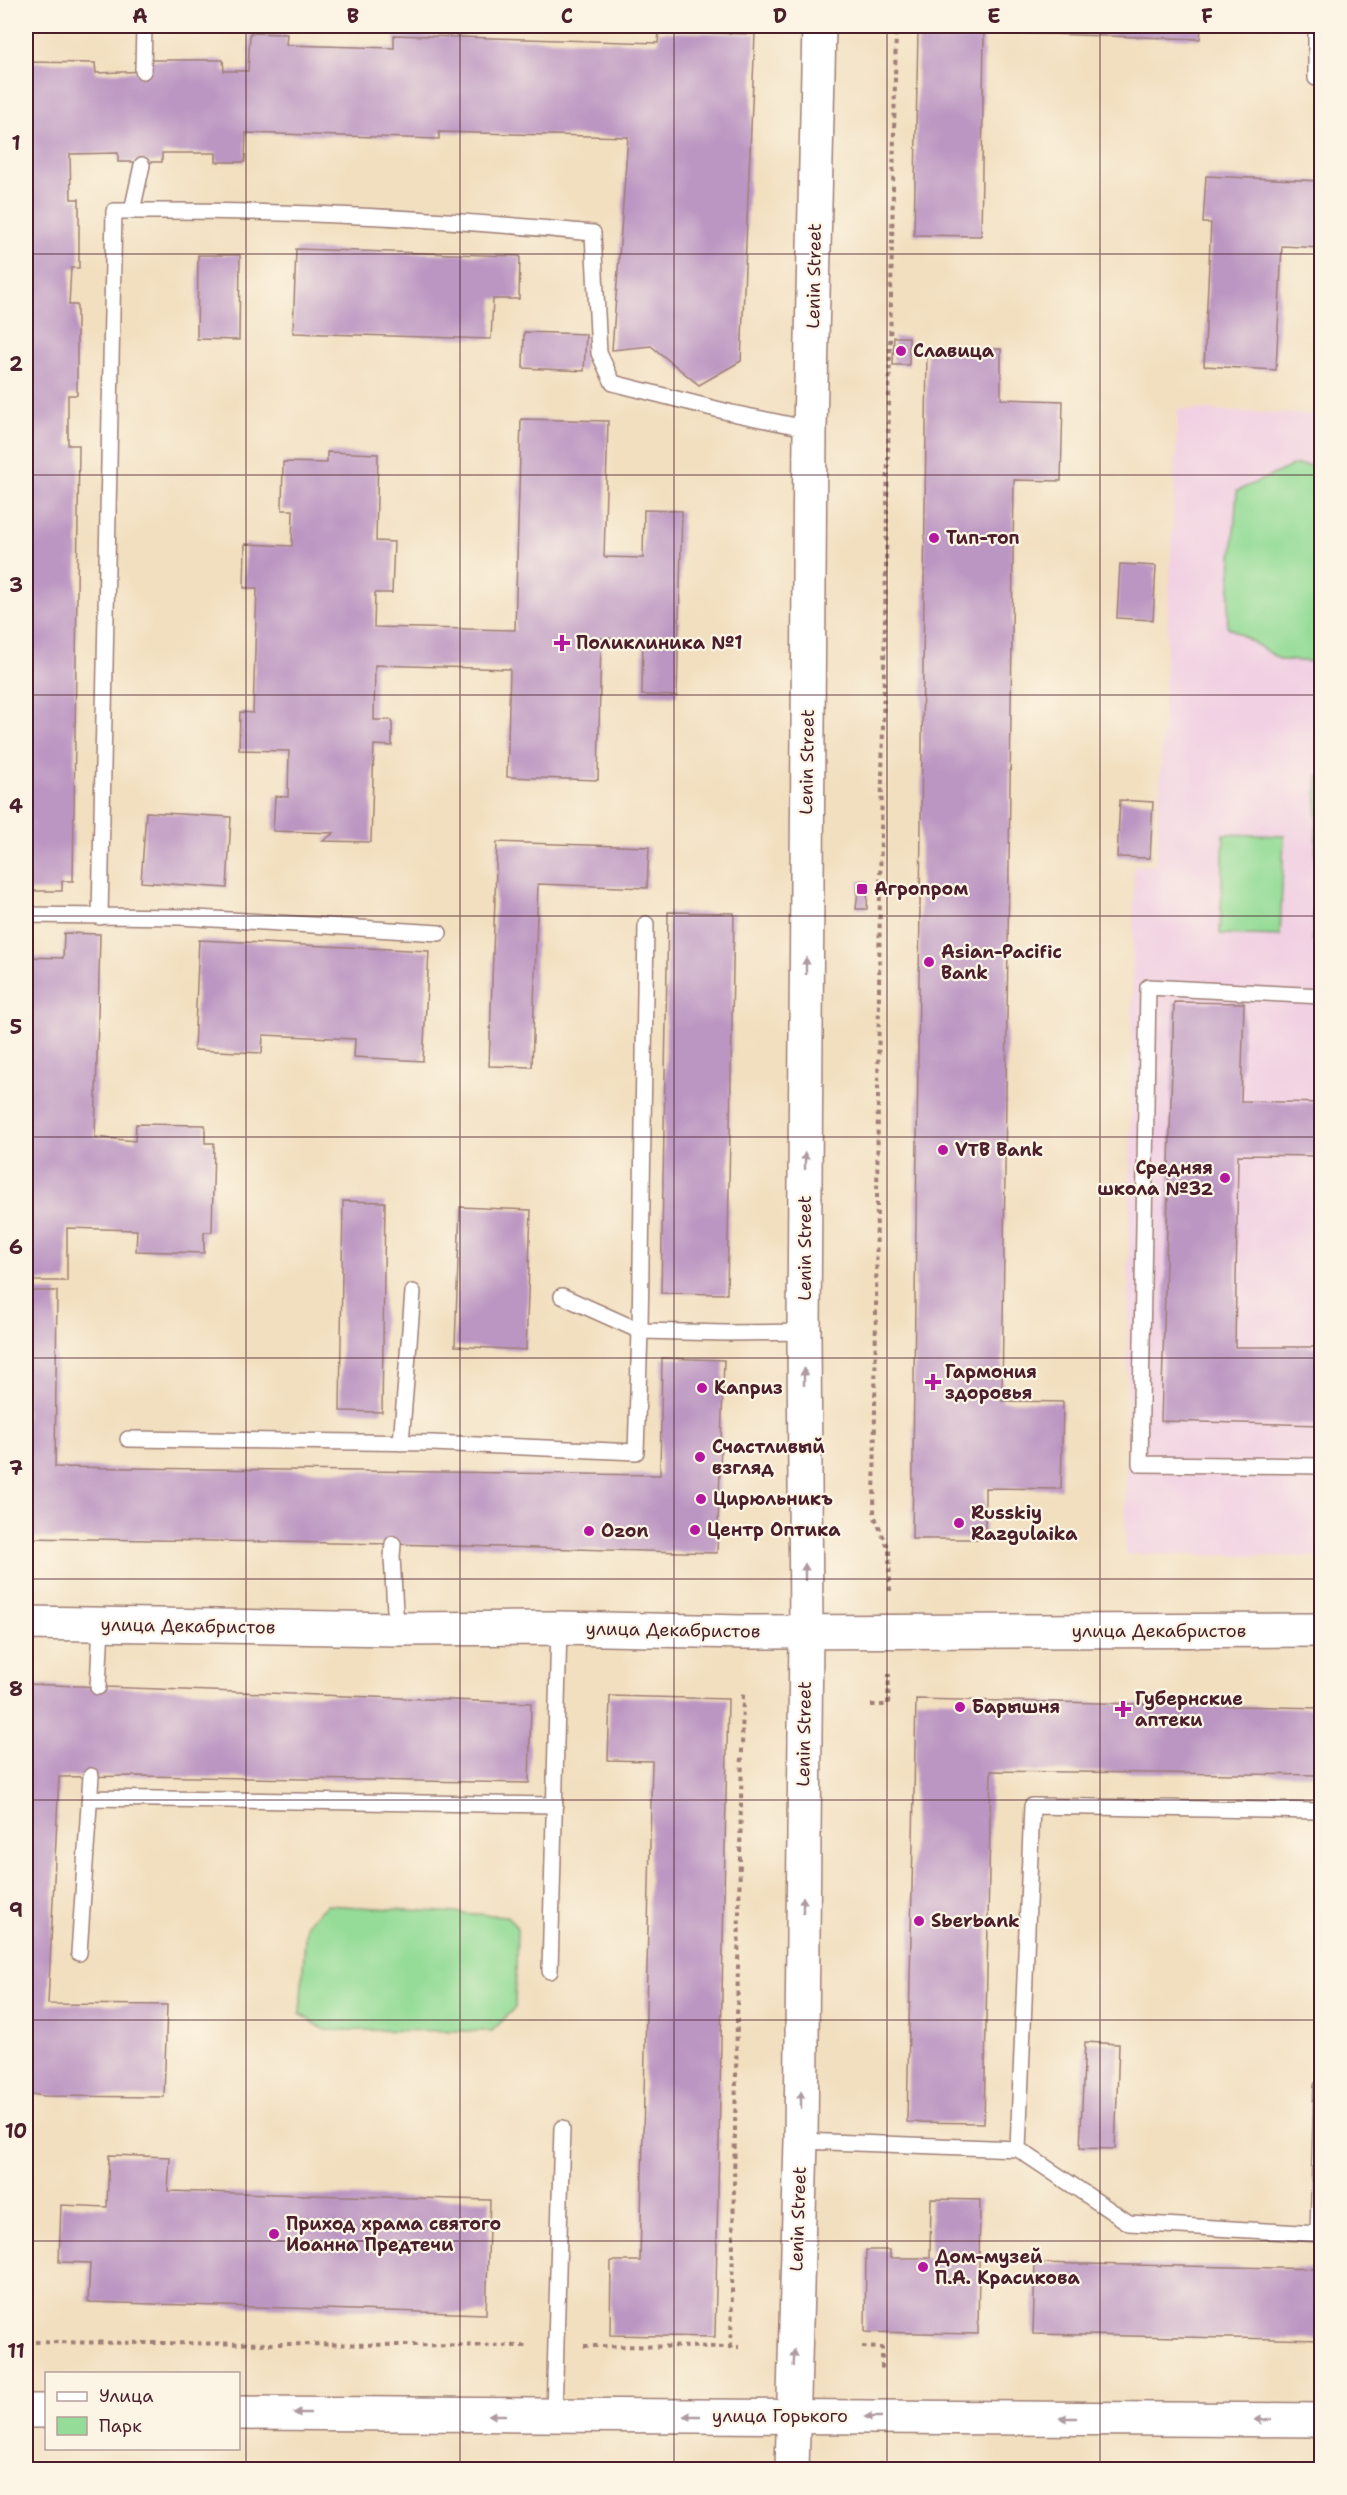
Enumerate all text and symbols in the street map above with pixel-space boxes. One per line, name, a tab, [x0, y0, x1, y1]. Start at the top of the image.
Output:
text: A	[132, 3, 148, 29]
text: B	[347, 3, 359, 29]
text: C	[561, 3, 573, 29]
text: D	[773, 3, 787, 29]
text: E	[987, 3, 1001, 29]
text: F	[1201, 3, 1213, 29]
text: 1	[11, 130, 21, 156]
street label: Lenin Street	[801, 223, 827, 329]
place label: Славица	[913, 339, 995, 363]
marker: Славица	[894, 344, 908, 358]
text: 2	[9, 351, 23, 377]
place label: Тип-топ	[946, 526, 1020, 550]
marker: Тип-топ	[927, 531, 941, 545]
text: 3	[9, 572, 23, 598]
place label: Поликлиника №1	[576, 631, 742, 655]
marker: Поликлиника №1	[553, 634, 571, 652]
street label: Lenin Street	[794, 709, 820, 815]
text: 4	[9, 793, 23, 819]
place label: Агропром	[874, 877, 968, 901]
marker: Агропром	[855, 882, 869, 896]
place label: Asian-Pacific Bank	[941, 940, 1062, 985]
marker: Asian-Pacific Bank	[922, 955, 936, 969]
one-way arrow	[801, 957, 811, 976]
text: 5	[10, 1014, 22, 1040]
place label: VTB Bank	[955, 1138, 1043, 1162]
marker: VTB Bank	[936, 1143, 950, 1157]
one-way arrow	[800, 1152, 810, 1171]
place label: Средняя школа №32	[1097, 1156, 1213, 1201]
marker: Средняя школа №32	[1218, 1171, 1232, 1185]
street label: Lenin Street	[793, 1195, 817, 1301]
text: 6	[9, 1234, 23, 1260]
place label: Гармония здоровья	[945, 1360, 1037, 1405]
one-way arrow	[799, 1368, 809, 1387]
marker: Гармония здоровья	[926, 1375, 940, 1389]
place label: Каприз	[714, 1376, 783, 1400]
marker: Каприз	[695, 1381, 709, 1395]
place label: Счастливый взгляд	[712, 1435, 825, 1480]
marker: Счастливый взгляд	[693, 1450, 707, 1464]
text: 7	[9, 1455, 23, 1481]
place label: Цирюльникъ	[713, 1487, 833, 1511]
marker: Цирюльникъ	[694, 1492, 708, 1506]
place label: Russkiy Razgulaika	[971, 1501, 1078, 1546]
marker: Russkiy Razgulaika	[952, 1516, 966, 1530]
place label: Центр Оптика	[707, 1518, 841, 1542]
place label: Ozon	[601, 1519, 648, 1543]
marker: Центр Оптика	[688, 1523, 702, 1537]
marker: Ozon	[582, 1524, 596, 1538]
one-way arrow	[801, 1563, 810, 1582]
street label: улица Декабристов	[100, 1612, 276, 1640]
street label: улица Декабристов	[585, 1616, 761, 1644]
street label: улица Декабристов	[1072, 1619, 1246, 1643]
text: 8	[9, 1676, 23, 1702]
street label: Lenin Street	[791, 1681, 817, 1787]
place label: Губернские аптеки	[1135, 1687, 1243, 1732]
place label: Барышня	[972, 1695, 1060, 1719]
marker: Барышня	[953, 1700, 967, 1714]
marker: Губернские аптеки	[1116, 1702, 1130, 1716]
one-way arrow	[798, 1896, 808, 1915]
text: 9	[9, 1897, 23, 1923]
place label: Sberbank	[931, 1909, 1020, 1933]
marker: Sberbank	[912, 1914, 926, 1928]
one-way arrow	[796, 2091, 806, 2110]
text: 10	[5, 2118, 27, 2144]
street label: Lenin Street	[784, 2166, 812, 2272]
place label: Приход храма святого Иоанна Предтечи	[286, 2212, 501, 2257]
marker: Приход храма святого Иоанна Предтечи	[267, 2227, 281, 2241]
place label: Дом-музей П.А. Красикова	[935, 2245, 1080, 2290]
marker: Дом-музей П.А. Красикова	[916, 2260, 930, 2274]
text: 11	[7, 2338, 25, 2364]
one-way arrow	[790, 2348, 799, 2367]
legend	[45, 2372, 240, 2450]
text: Улица	[99, 2384, 153, 2408]
street label: улица Горького	[712, 2404, 848, 2428]
one-way arrow	[293, 2408, 312, 2418]
one-way arrow	[488, 2410, 507, 2419]
one-way arrow	[683, 2411, 702, 2421]
one-way arrow	[864, 2412, 883, 2422]
text: Парк	[99, 2414, 142, 2438]
one-way arrow	[1059, 2414, 1078, 2423]
one-way arrow	[1254, 2415, 1273, 2425]

